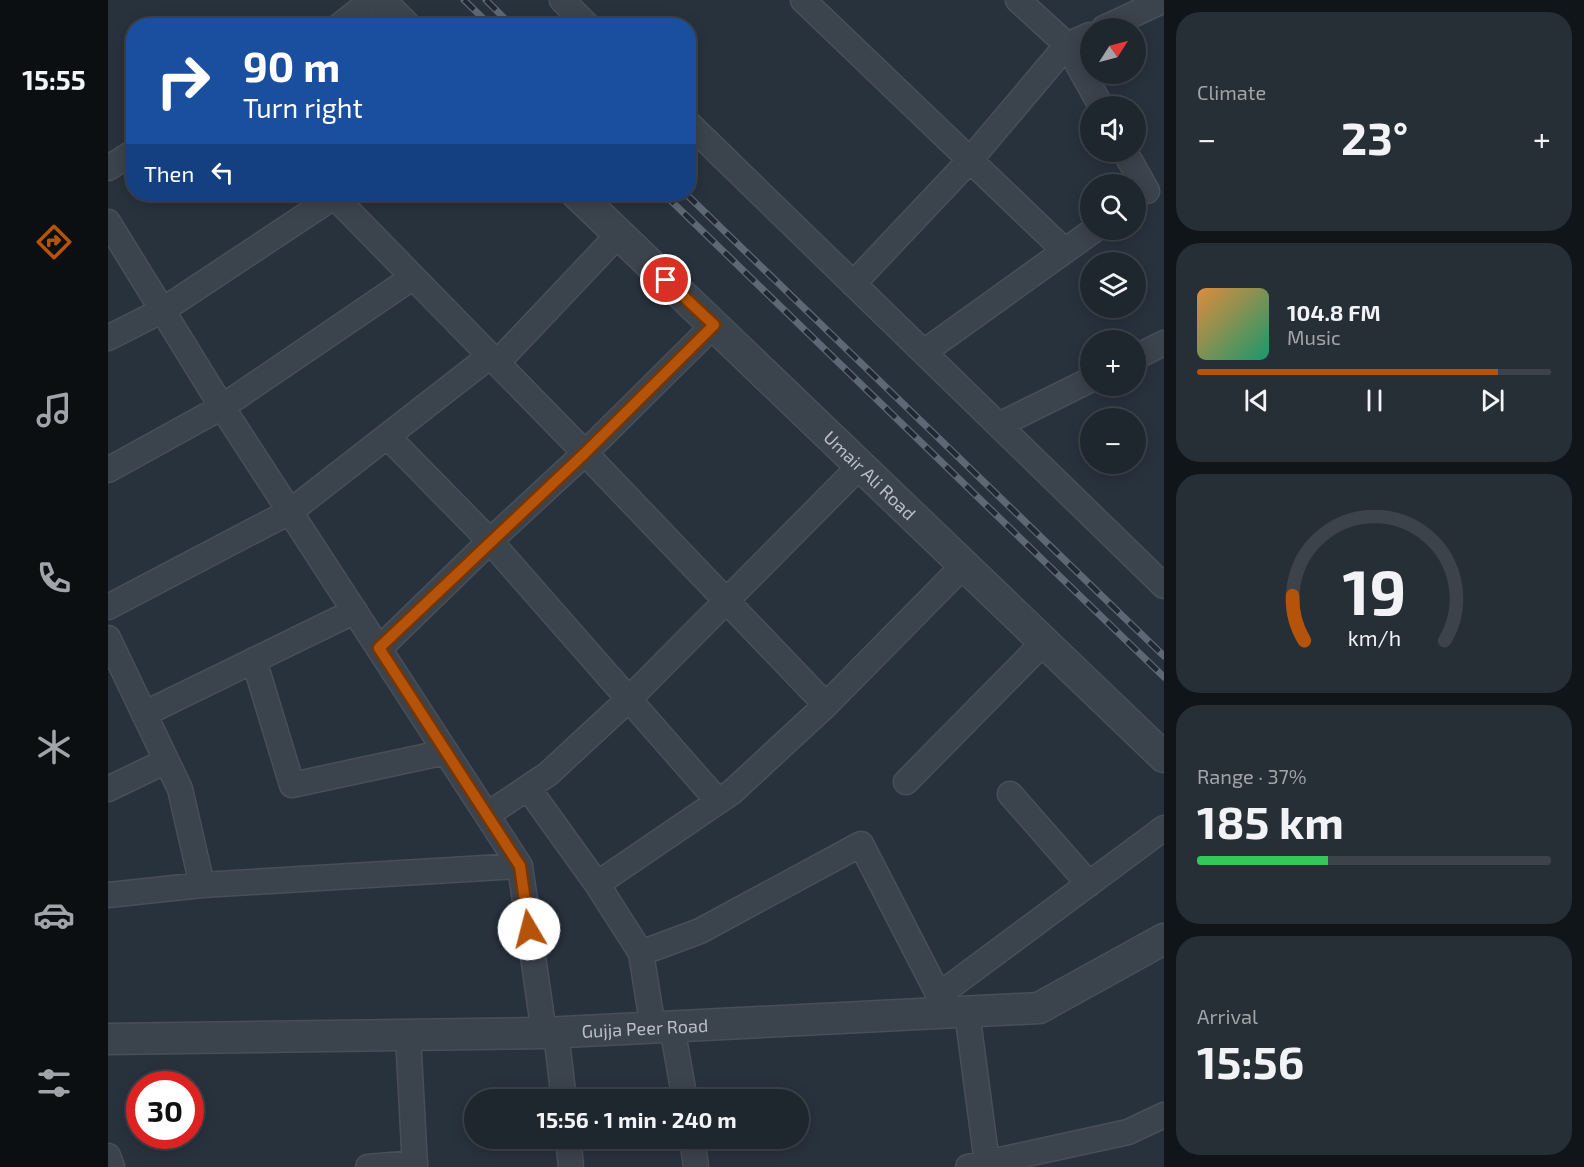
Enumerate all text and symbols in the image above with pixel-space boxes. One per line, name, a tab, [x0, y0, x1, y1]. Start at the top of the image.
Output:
north arrow	[1080, 18, 1146, 84]
map controls	[1080, 18, 1146, 474]
text: 90 m	[243, 40, 340, 90]
icon: right	[144, 42, 222, 120]
text: 15:55	[22, 63, 86, 95]
text: Climate	[1197, 80, 1266, 104]
text: Turn right	[243, 91, 363, 123]
button: sound	[1080, 96, 1146, 162]
text: 23°	[1341, 110, 1408, 164]
text: −	[1197, 118, 1216, 158]
text: +	[1533, 118, 1551, 158]
icon: left	[206, 156, 239, 189]
text: Then	[144, 160, 194, 186]
button: search	[1080, 174, 1146, 240]
icon: directions	[33, 221, 75, 263]
button: layers	[1080, 252, 1146, 318]
pin	[640, 254, 691, 305]
icon: arrive	[649, 263, 682, 296]
text: 104.8 FM	[1287, 299, 1381, 325]
text: Music	[1287, 325, 1341, 349]
button: +	[1080, 330, 1146, 396]
icon: previous	[1240, 384, 1273, 417]
icon: pause	[1358, 384, 1391, 417]
icon: next	[1476, 384, 1509, 417]
icon: music	[33, 389, 75, 431]
button: −	[1080, 408, 1146, 474]
street label: Umair Ali Road	[819, 426, 921, 524]
text: 19	[1342, 553, 1406, 628]
icon: phone	[33, 557, 75, 599]
text: km/h	[1347, 625, 1401, 650]
icon: climate	[33, 726, 75, 768]
text: Range · 37%	[1197, 764, 1307, 788]
text: 185 km	[1197, 794, 1344, 848]
icon: car	[33, 894, 75, 936]
position arrow	[497, 897, 561, 961]
text: Arrival	[1197, 1004, 1258, 1028]
street label: Gujja Peer Road	[581, 1014, 709, 1042]
text: 15:56	[1197, 1034, 1304, 1088]
icon: filters	[33, 1062, 75, 1104]
speed limit sign: 30	[126, 1071, 204, 1149]
text: 15:56 · 1 min · 240 m	[536, 1106, 737, 1132]

